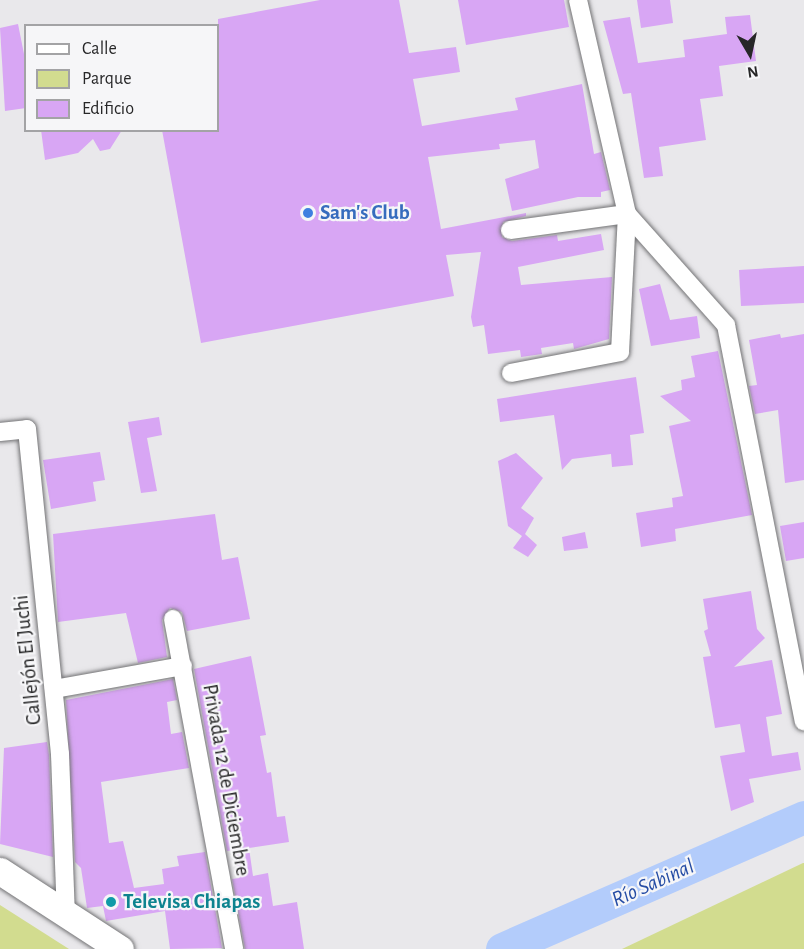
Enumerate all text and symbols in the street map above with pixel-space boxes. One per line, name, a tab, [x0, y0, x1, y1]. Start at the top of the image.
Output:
legend	[24, 24, 219, 132]
north arrow	[720, 24, 780, 84]
text: Calle	[82, 40, 117, 58]
text: N	[746, 63, 760, 81]
text: Parque	[82, 70, 131, 88]
text: Edificio	[82, 100, 134, 118]
place label: Sam's Club	[320, 200, 410, 226]
marker: Sam's Club	[301, 206, 315, 220]
street label: Callejón El Juchi	[9, 594, 47, 726]
street label: Privada 12 de Diciembre	[197, 682, 255, 878]
water label: Río Sabinal	[608, 853, 698, 913]
place label: Televisa Chiapas	[123, 889, 260, 915]
marker: Televisa Chiapas	[104, 895, 118, 909]

